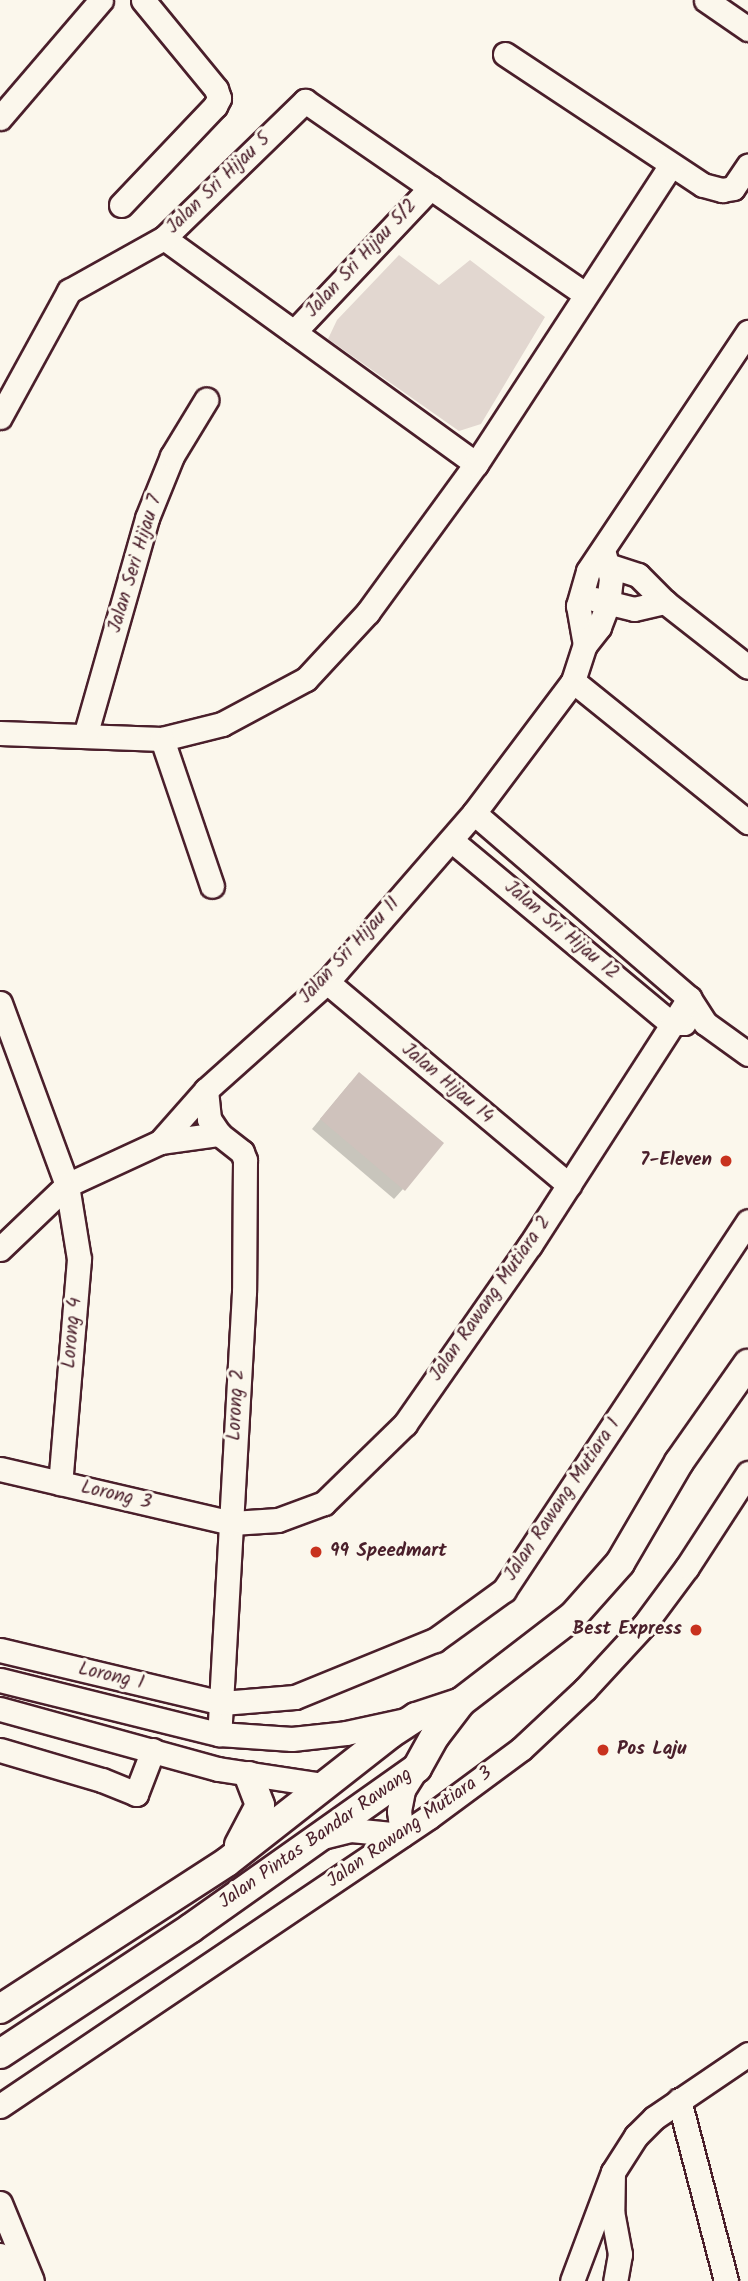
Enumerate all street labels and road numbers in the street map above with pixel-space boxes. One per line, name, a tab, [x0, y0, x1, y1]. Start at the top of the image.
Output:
street label: Jalan Sri Hijau 5	[162, 129, 276, 239]
street label: Jalan Sri Hijau 5/2	[301, 195, 423, 323]
street label: Jalan Seri Hijau 7	[104, 492, 168, 636]
street label: Jalan Sri Hijau 12	[499, 877, 623, 985]
street label: Jalan Sri Hijau 11	[295, 893, 405, 1009]
street label: Jalan Hijau 14	[396, 1039, 498, 1129]
street label: Jalan Rawang Mutiara 2	[425, 1212, 557, 1386]
street label: Lorong 4	[59, 1297, 87, 1369]
street label: Lorong 2	[224, 1369, 250, 1441]
street label: Jalan Rawang Mutiara 1	[500, 1414, 626, 1586]
street label: Lorong 3	[79, 1477, 153, 1515]
street label: Lorong 1	[76, 1658, 146, 1696]
street label: Jalan Rawang Mutiara 3	[323, 1762, 497, 1894]
street label: Jalan Pintas Bandar Rawang	[215, 1764, 417, 1914]

